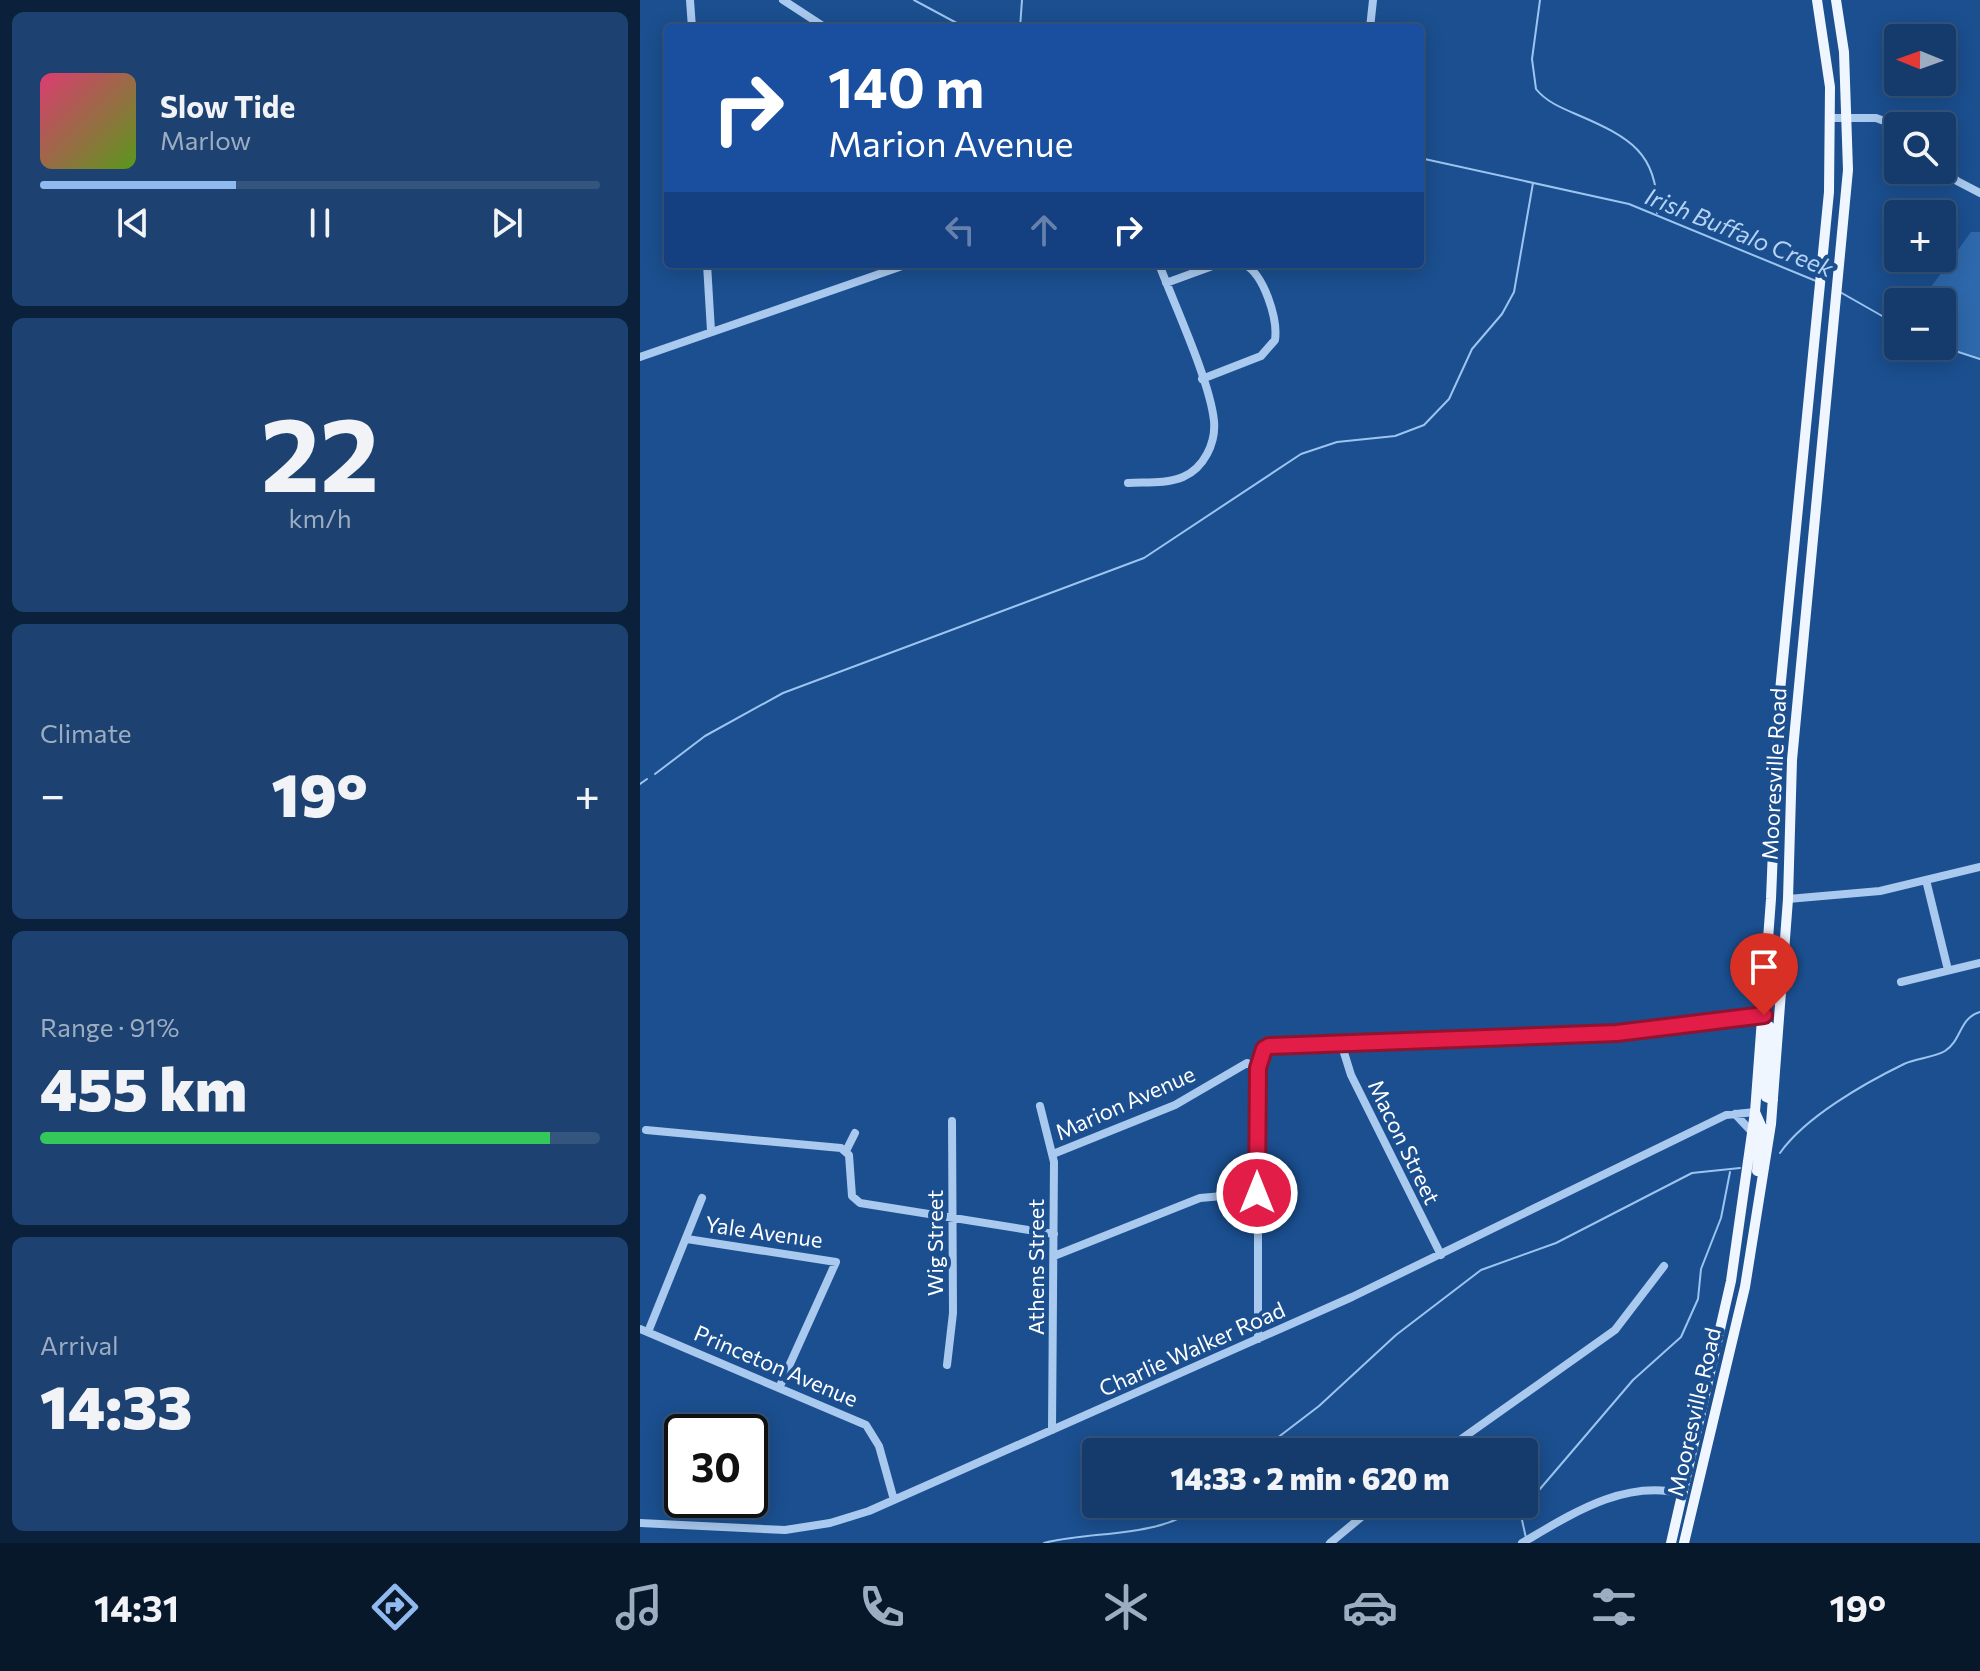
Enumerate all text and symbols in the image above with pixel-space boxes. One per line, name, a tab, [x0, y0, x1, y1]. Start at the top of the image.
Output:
north arrow	[1884, 24, 1956, 96]
map controls	[1884, 24, 1956, 360]
text: 140 m	[828, 51, 984, 120]
icon: right	[696, 56, 800, 160]
text: Slow Tide	[160, 87, 295, 124]
button: search	[1884, 112, 1956, 184]
text: Marion Avenue	[828, 120, 1074, 164]
text: Marlow	[160, 124, 251, 155]
water label: Irish Buffalo Creek	[1641, 181, 1839, 283]
button: +	[1884, 200, 1956, 272]
icon: previous	[111, 201, 155, 245]
icon: pause	[298, 201, 342, 245]
icon: next	[485, 201, 529, 245]
icon: left	[938, 208, 982, 252]
icon: ahead	[1022, 208, 1066, 252]
icon: right	[1106, 208, 1150, 252]
button: −	[1884, 288, 1956, 360]
text: 22	[261, 386, 379, 513]
text: km/h	[288, 502, 352, 533]
street label: Mooresville Road	[1756, 687, 1791, 861]
text: Climate	[40, 717, 132, 748]
text: 19°	[271, 756, 368, 829]
text: −	[40, 766, 65, 820]
text: +	[574, 766, 600, 820]
pin	[1730, 933, 1798, 1015]
icon: arrive	[1742, 945, 1786, 989]
text: Range · 91%	[40, 1011, 179, 1042]
text: 455 km	[40, 1050, 247, 1123]
street label: Marion Avenue	[1051, 1060, 1199, 1145]
street label: Macon Street	[1363, 1075, 1446, 1209]
position arrow	[1215, 1151, 1299, 1235]
street label: Wig Street	[921, 1190, 948, 1296]
street label: Athens Street	[1022, 1199, 1049, 1335]
street label: Yale Avenue	[704, 1210, 825, 1253]
street label: Charlie Walker Road	[1095, 1295, 1289, 1402]
street label: Princeton Avenue	[690, 1319, 862, 1412]
street label: Mooresville Road	[1661, 1325, 1726, 1499]
text: Arrival	[40, 1329, 119, 1360]
text: 14:33	[40, 1368, 192, 1441]
speed limit sign: 30	[664, 1414, 768, 1518]
text: 14:33 · 2 min · 620 m	[1171, 1459, 1449, 1496]
icon: directions	[367, 1579, 423, 1635]
icon: music	[611, 1579, 667, 1635]
icon: phone	[854, 1579, 910, 1635]
icon: climate	[1098, 1579, 1154, 1635]
icon: car	[1342, 1579, 1398, 1635]
icon: filters	[1586, 1579, 1642, 1635]
text: 14:31	[94, 1585, 179, 1629]
text: 19°	[1830, 1585, 1886, 1629]

